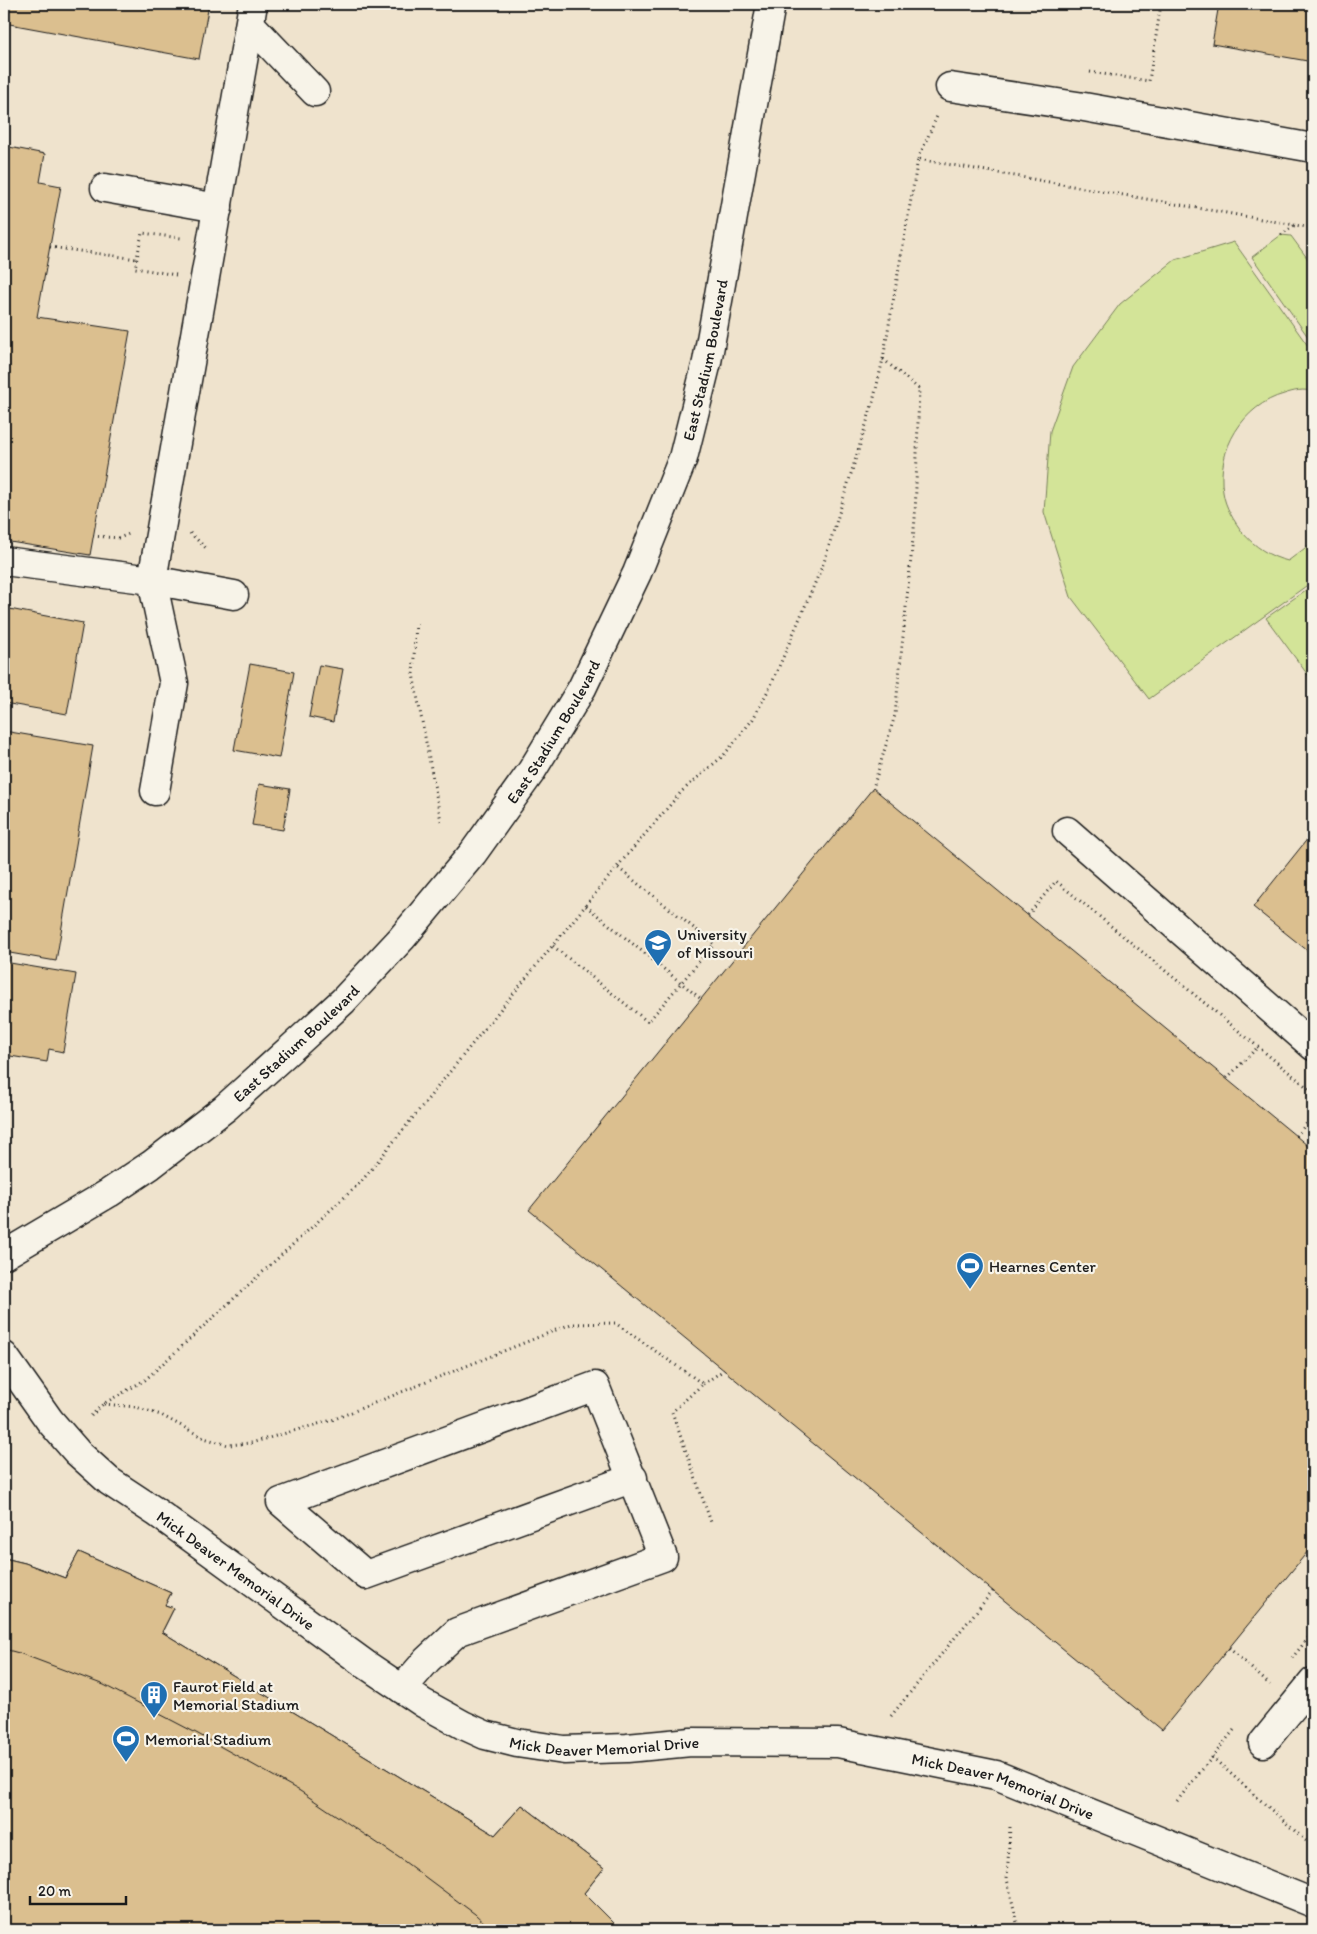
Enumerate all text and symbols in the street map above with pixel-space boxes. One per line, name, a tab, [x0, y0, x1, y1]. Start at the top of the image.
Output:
street label: East Stadium Boulevard	[679, 277, 732, 443]
street label: East Stadium Boulevard	[503, 657, 604, 807]
place label: University of Missouri	[677, 925, 753, 962]
school or university icon: University of Missouri	[643, 928, 673, 967]
street label: East Stadium Boulevard	[229, 981, 364, 1106]
sports icon: Hearnes Center	[955, 1251, 985, 1290]
place label: Hearnes Center	[989, 1257, 1097, 1276]
street label: Mick Deaver Memorial Drive	[153, 1507, 318, 1634]
place label: Faurot Field at Memorial Stadium	[173, 1677, 300, 1714]
building icon: Faurot Field at Memorial Stadium	[139, 1680, 169, 1719]
sports icon: Memorial Stadium	[111, 1724, 141, 1763]
place label: Memorial Stadium	[145, 1730, 272, 1749]
street label: Mick Deaver Memorial Drive	[507, 1732, 699, 1760]
street label: Mick Deaver Memorial Drive	[910, 1749, 1097, 1824]
scale bar	[30, 1874, 126, 1906]
text: 20 m	[38, 1882, 72, 1900]

